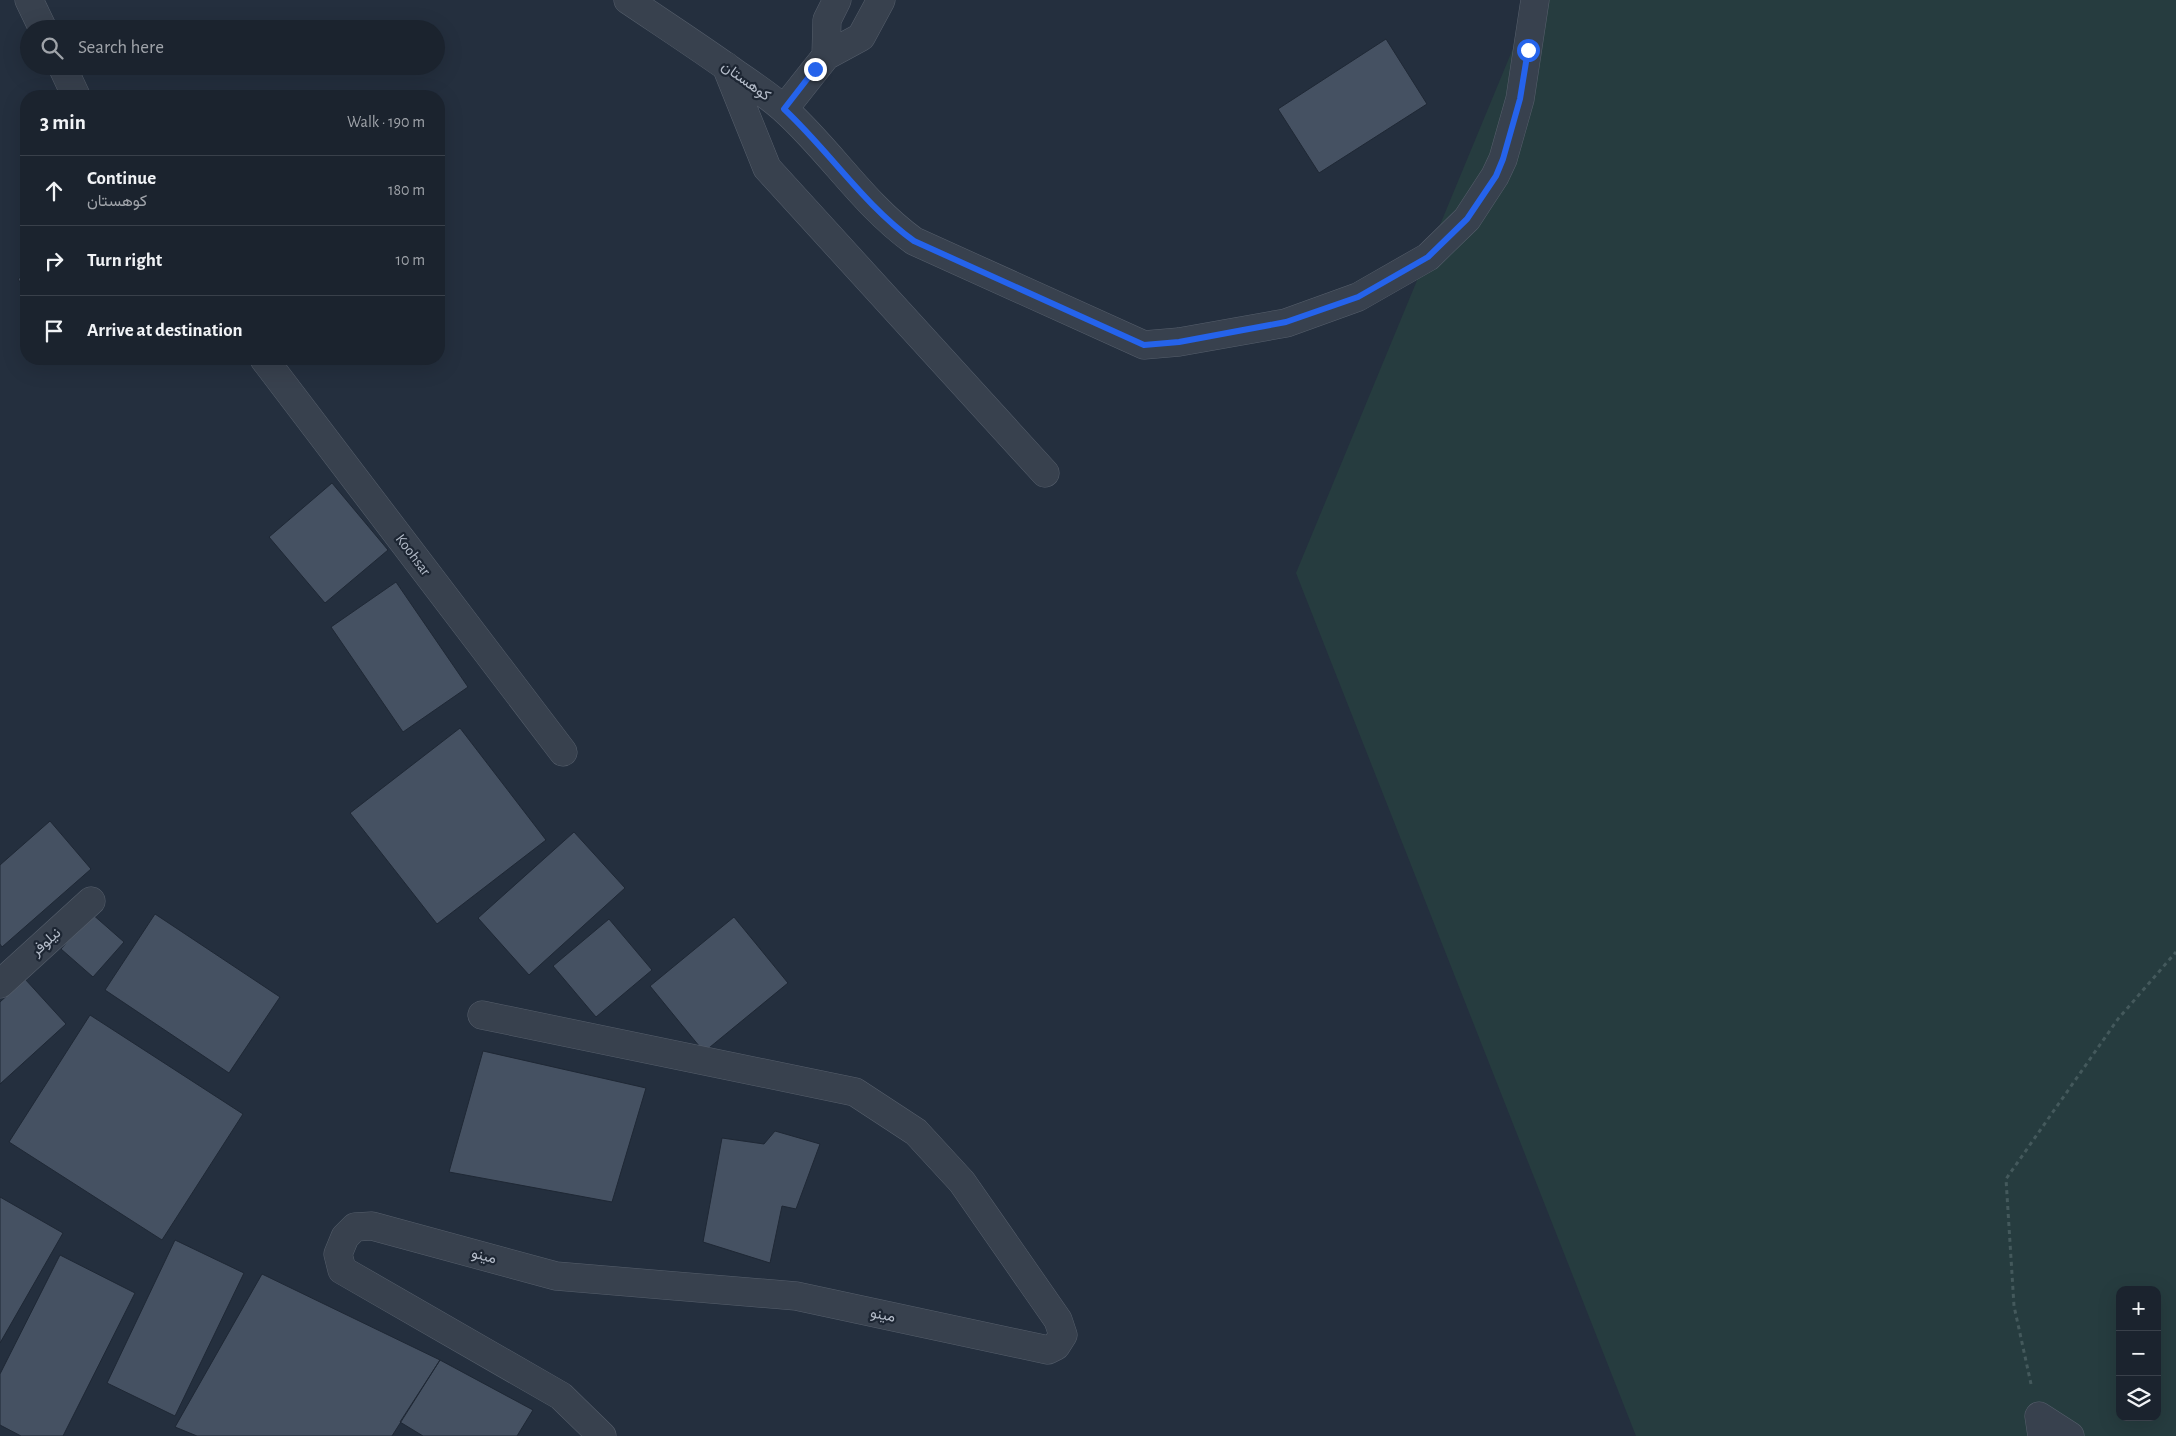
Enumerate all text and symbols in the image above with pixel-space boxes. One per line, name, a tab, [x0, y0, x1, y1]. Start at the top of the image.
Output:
search box	[20, 20, 445, 75]
icon: search	[38, 34, 66, 62]
text: Search here	[78, 38, 164, 57]
route start	[1517, 39, 1540, 62]
street label: کوهستان	[718, 58, 773, 105]
route end	[804, 58, 827, 81]
text: 3 min	[40, 112, 86, 133]
text: Walk · 190 m	[347, 114, 425, 130]
text: Continue	[87, 169, 156, 188]
icon: ahead	[40, 177, 68, 205]
text: 180 m	[388, 182, 425, 198]
text: کوهستان	[87, 193, 147, 209]
icon: right	[40, 247, 68, 275]
text: Turn right	[87, 251, 162, 270]
text: 10 m	[396, 252, 425, 268]
icon: arrive	[40, 317, 68, 345]
text: Arrive at destination	[87, 321, 243, 340]
street label: Koohsar	[393, 531, 433, 579]
street label: نیلوفر	[28, 925, 64, 960]
street label: مینو	[470, 1245, 498, 1267]
map controls	[2116, 1286, 2161, 1421]
button: +	[2116, 1286, 2161, 1331]
street label: مینو	[869, 1305, 897, 1326]
button: −	[2116, 1331, 2161, 1376]
button: layers	[2116, 1376, 2161, 1421]

